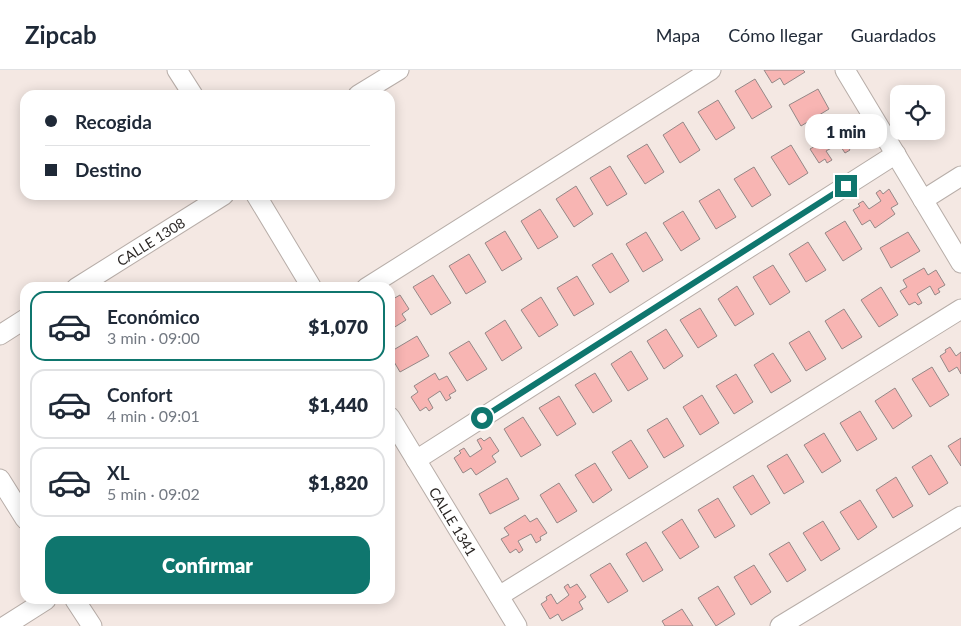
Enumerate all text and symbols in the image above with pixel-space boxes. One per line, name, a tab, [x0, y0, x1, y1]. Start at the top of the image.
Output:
text: Zipcab	[25, 20, 97, 49]
text: Mapa	[656, 24, 700, 46]
text: Cómo llegar	[728, 24, 823, 46]
text: Guardados	[851, 24, 936, 46]
map controls	[890, 85, 945, 140]
button: locate	[890, 85, 945, 140]
text: Recogida	[75, 110, 152, 133]
callout: 1 min	[805, 114, 887, 148]
text: 1 min	[826, 122, 866, 141]
text: Destino	[75, 158, 142, 181]
route end	[835, 175, 857, 197]
street label: CALLE 1308	[113, 213, 188, 269]
icon: car	[47, 304, 92, 349]
text: Económico	[107, 305, 200, 328]
text: $1,070	[308, 315, 368, 338]
text: 3 min · 09:00	[107, 328, 200, 347]
icon: car	[47, 382, 92, 427]
text: Confort	[107, 383, 172, 406]
text: $1,440	[308, 393, 368, 416]
text: 4 min · 09:01	[107, 406, 200, 425]
route start	[471, 407, 493, 429]
icon: car	[47, 460, 92, 505]
text: XL	[107, 461, 130, 484]
text: $1,820	[308, 471, 368, 494]
text: 5 min · 09:02	[107, 484, 200, 503]
street label: CALLE 1341	[426, 484, 481, 559]
button: Confirmar	[45, 536, 370, 594]

